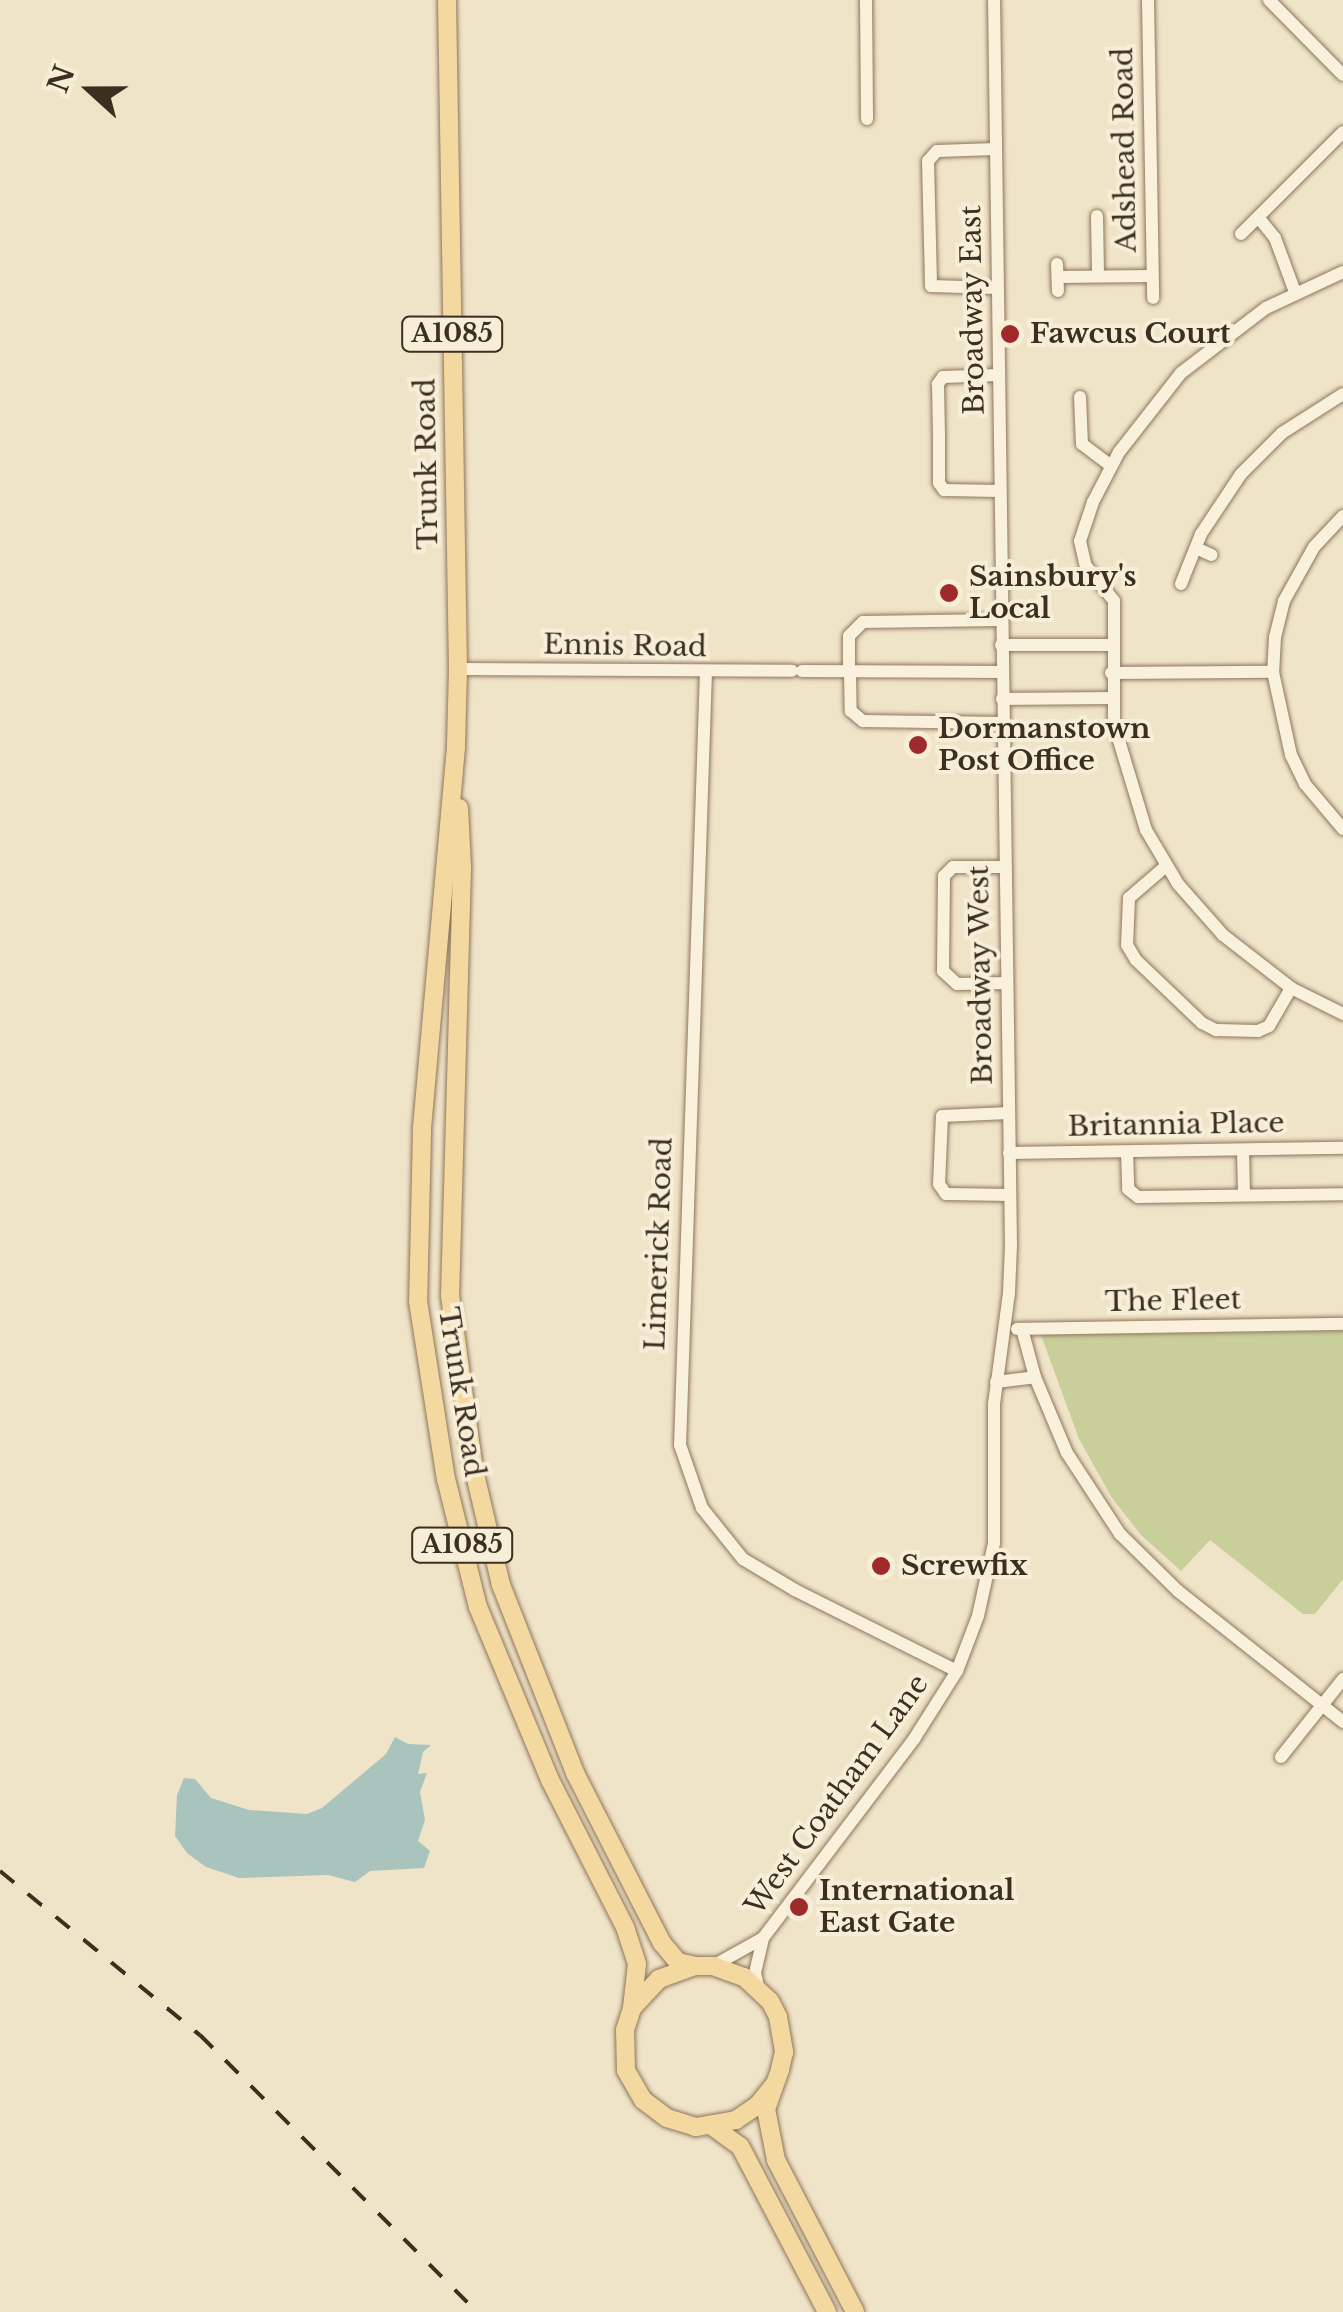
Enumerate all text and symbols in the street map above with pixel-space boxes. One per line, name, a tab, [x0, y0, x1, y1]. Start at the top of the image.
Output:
north arrow	[40, 40, 140, 140]
street label: Adshead Road	[1106, 47, 1144, 253]
text: N	[40, 61, 83, 98]
street label: Broadway East	[954, 204, 992, 416]
road number: A1085	[400, 314, 504, 354]
place label: Fawcus Court	[1030, 317, 1231, 351]
marker: Fawcus Court	[999, 323, 1021, 345]
street label: Trunk Road	[409, 378, 445, 550]
place label: Sainsbury's Local	[969, 560, 1137, 626]
marker: Sainsbury's Local	[938, 582, 960, 604]
street label: Ennis Road	[543, 628, 707, 664]
place label: Dormanstown Post Office	[938, 712, 1150, 778]
marker: Dormanstown Post Office	[907, 734, 929, 756]
street label: Broadway West	[962, 864, 1000, 1086]
street label: Britannia Place	[1067, 1106, 1285, 1144]
street label: Limerick Road	[638, 1137, 680, 1351]
street label: The Fleet	[1105, 1283, 1241, 1319]
street label: Trunk Road	[431, 1305, 491, 1479]
road number: A1085	[410, 1525, 514, 1565]
place label: Screwfix	[901, 1549, 1028, 1583]
marker: Screwfix	[870, 1555, 892, 1577]
street label: West Coatham Lane	[738, 1668, 936, 1922]
place label: International East Gate	[819, 1874, 1014, 1940]
marker: International East Gate	[788, 1896, 810, 1918]

